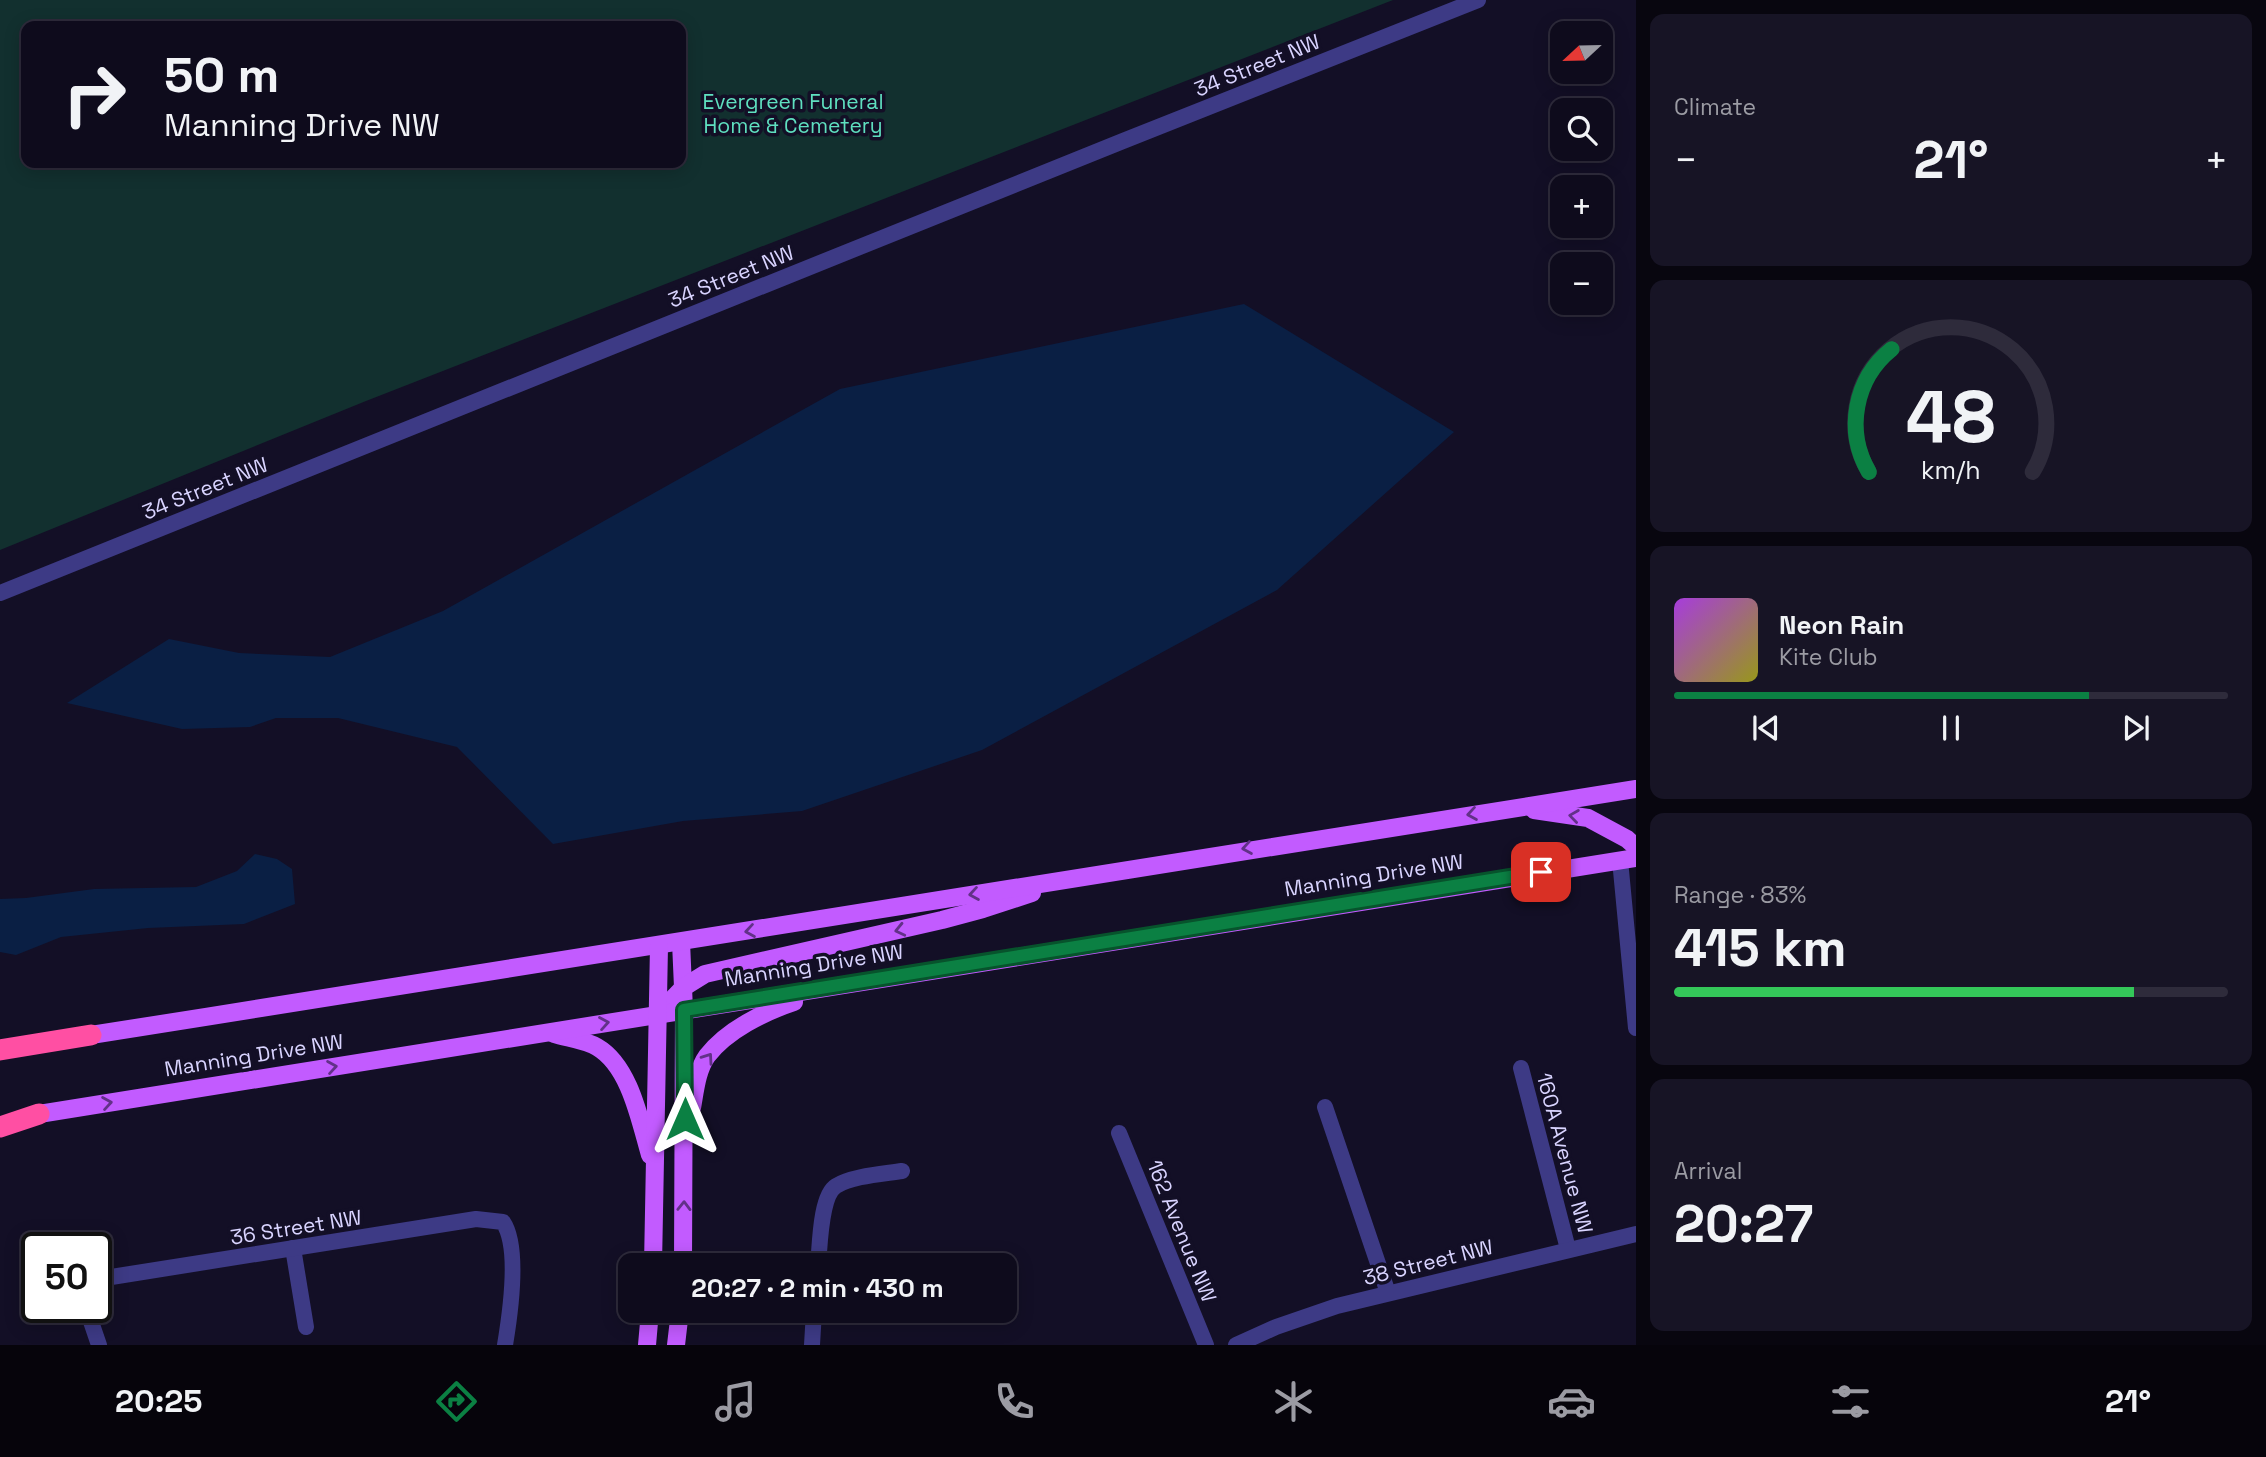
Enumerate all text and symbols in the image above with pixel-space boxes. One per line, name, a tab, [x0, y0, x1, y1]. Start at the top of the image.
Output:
north arrow	[1550, 21, 1614, 84]
map controls	[1550, 21, 1613, 315]
street label: 34 Street NW	[1190, 28, 1324, 102]
text: 50 m	[164, 44, 279, 106]
icon: right	[49, 49, 140, 140]
park label: Evergreen Funeral Home & Cemetery	[702, 88, 884, 139]
text: Climate	[1674, 92, 1756, 122]
button: search	[1550, 98, 1613, 161]
text: Manning Drive NW	[164, 105, 440, 145]
text: 21°	[1914, 127, 1988, 193]
text: −	[1674, 136, 1698, 184]
text: +	[2204, 136, 2228, 184]
button: +	[1550, 175, 1613, 238]
street label: 34 Street NW	[664, 239, 798, 313]
button: −	[1550, 252, 1613, 315]
text: 48	[1906, 371, 1996, 464]
street label: 34 Street NW	[138, 451, 272, 525]
text: km/h	[1921, 454, 1981, 486]
text: Neon Rain	[1779, 608, 1904, 642]
text: Kite Club	[1779, 642, 1878, 672]
icon: previous	[1747, 709, 1785, 747]
icon: pause	[1932, 709, 1970, 747]
icon: next	[2117, 709, 2155, 747]
one-way arrow	[1466, 806, 1478, 821]
one-way arrow	[1568, 809, 1580, 824]
one-way arrow	[1241, 841, 1253, 856]
pin	[1511, 842, 1571, 902]
street label: Manning Drive NW	[1283, 848, 1465, 902]
icon: arrive	[1522, 853, 1560, 891]
text: Range · 83%	[1674, 880, 1806, 910]
one-way arrow	[968, 886, 980, 901]
text: 415 km	[1674, 915, 1847, 981]
one-way arrow	[894, 921, 906, 936]
one-way arrow	[744, 923, 755, 938]
street label: Manning Drive NW	[723, 938, 905, 992]
one-way arrow	[598, 1016, 610, 1031]
street label: Manning Drive NW	[163, 1028, 345, 1082]
one-way arrow	[700, 1053, 712, 1066]
one-way arrow	[326, 1060, 337, 1075]
street label: 160A Avenue NW	[1531, 1070, 1599, 1236]
position arrow	[648, 1082, 722, 1156]
one-way arrow	[101, 1096, 113, 1111]
street label: 162 Avenue NW	[1141, 1156, 1223, 1306]
text: Arrival	[1674, 1156, 1742, 1186]
text: 20:27	[1674, 1191, 1813, 1257]
one-way arrow	[676, 1200, 692, 1211]
street label: 36 Street NW	[228, 1203, 364, 1251]
speed limit sign: 50	[21, 1232, 112, 1323]
street label: 38 Street NW	[1360, 1233, 1496, 1291]
text: 20:27 · 2 min · 430 m	[691, 1271, 944, 1305]
icon: directions	[432, 1377, 481, 1426]
icon: music	[711, 1377, 760, 1426]
icon: phone	[990, 1377, 1039, 1426]
icon: climate	[1269, 1377, 1318, 1426]
icon: car	[1547, 1377, 1596, 1426]
icon: filters	[1826, 1377, 1875, 1426]
text: 20:25	[115, 1381, 202, 1421]
text: 21°	[2105, 1381, 2151, 1421]

